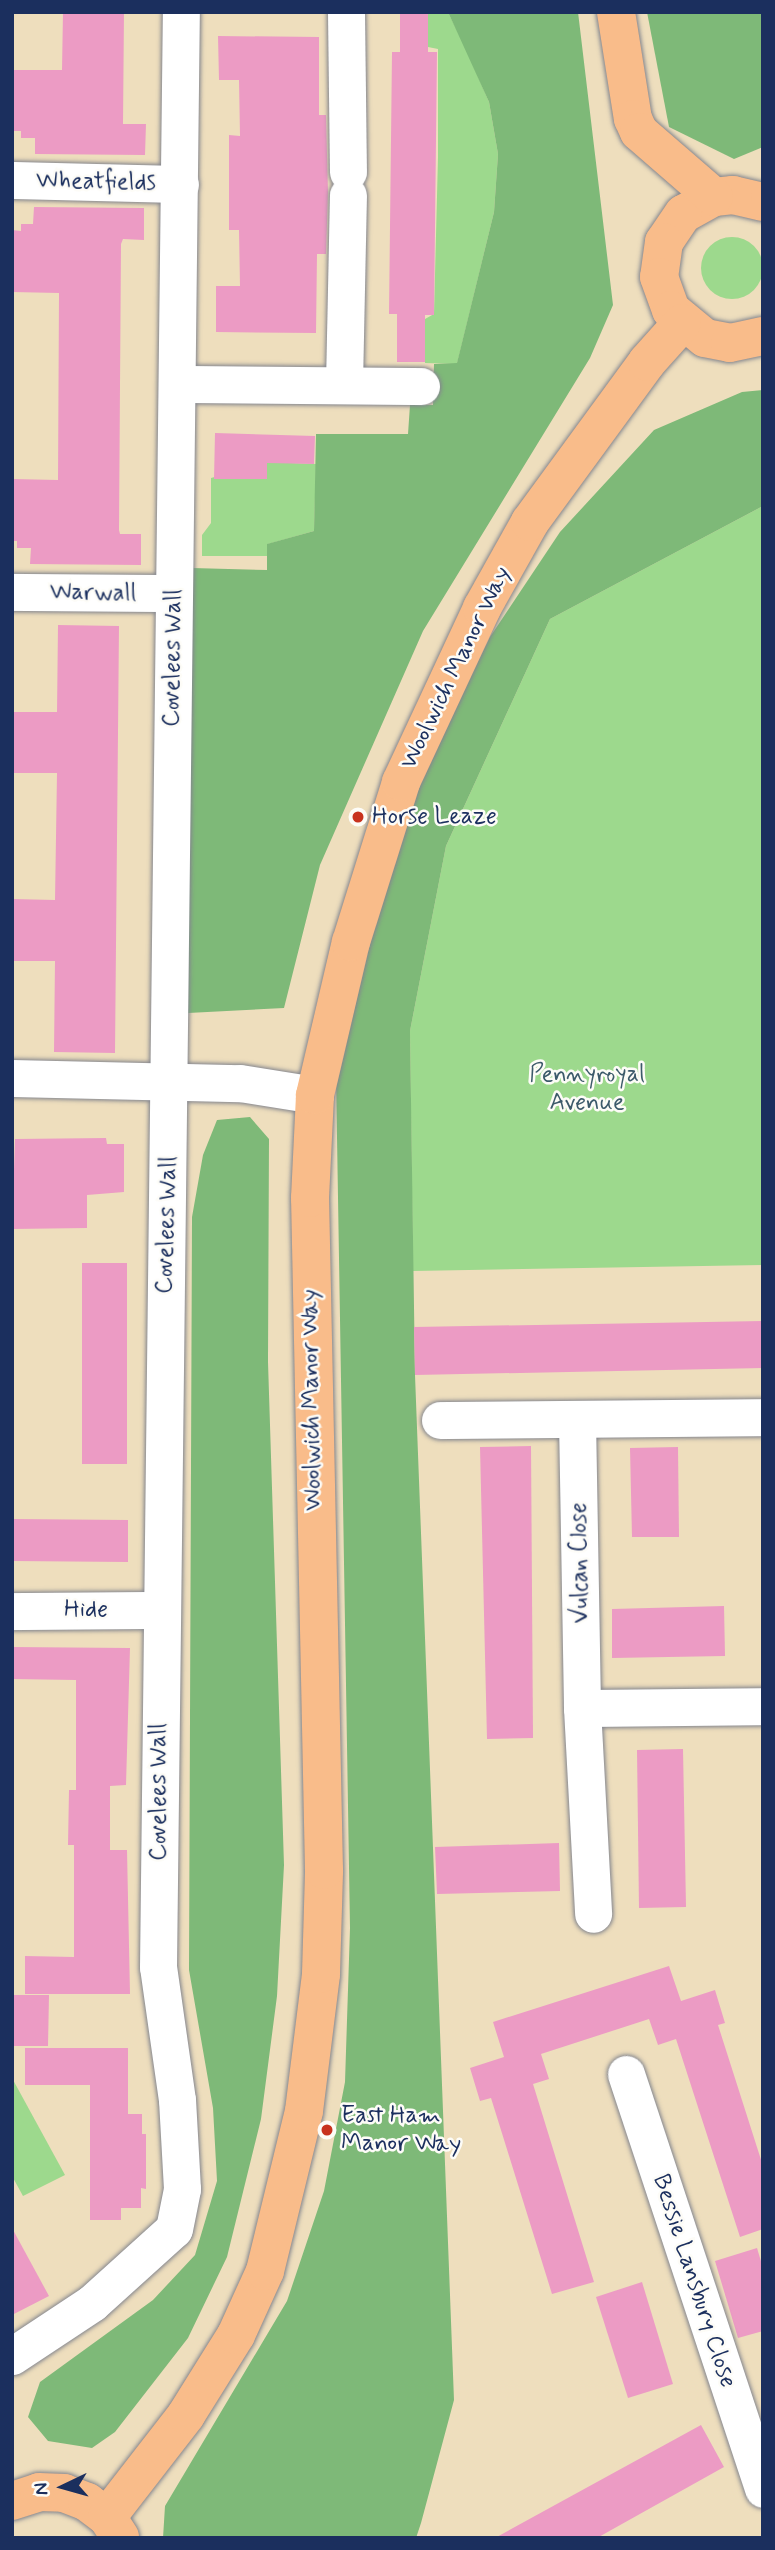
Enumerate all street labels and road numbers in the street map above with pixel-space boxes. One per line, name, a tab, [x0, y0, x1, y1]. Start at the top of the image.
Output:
street label: Wheatfields	[36, 167, 156, 197]
street label: Woolwich Manor Way	[395, 562, 517, 774]
street label: Warwall	[49, 578, 137, 608]
street label: Covelees Wall	[157, 589, 189, 727]
street label: Covelees Wall	[150, 1155, 184, 1295]
street label: Woolwich Manor Way	[296, 1289, 328, 1511]
street label: Vulcan Close	[565, 1500, 595, 1626]
street label: Hide	[64, 1596, 108, 1624]
street label: Covelees Wall	[145, 1723, 173, 1861]
street label: Bessie Lansbury Close	[646, 2171, 742, 2391]

